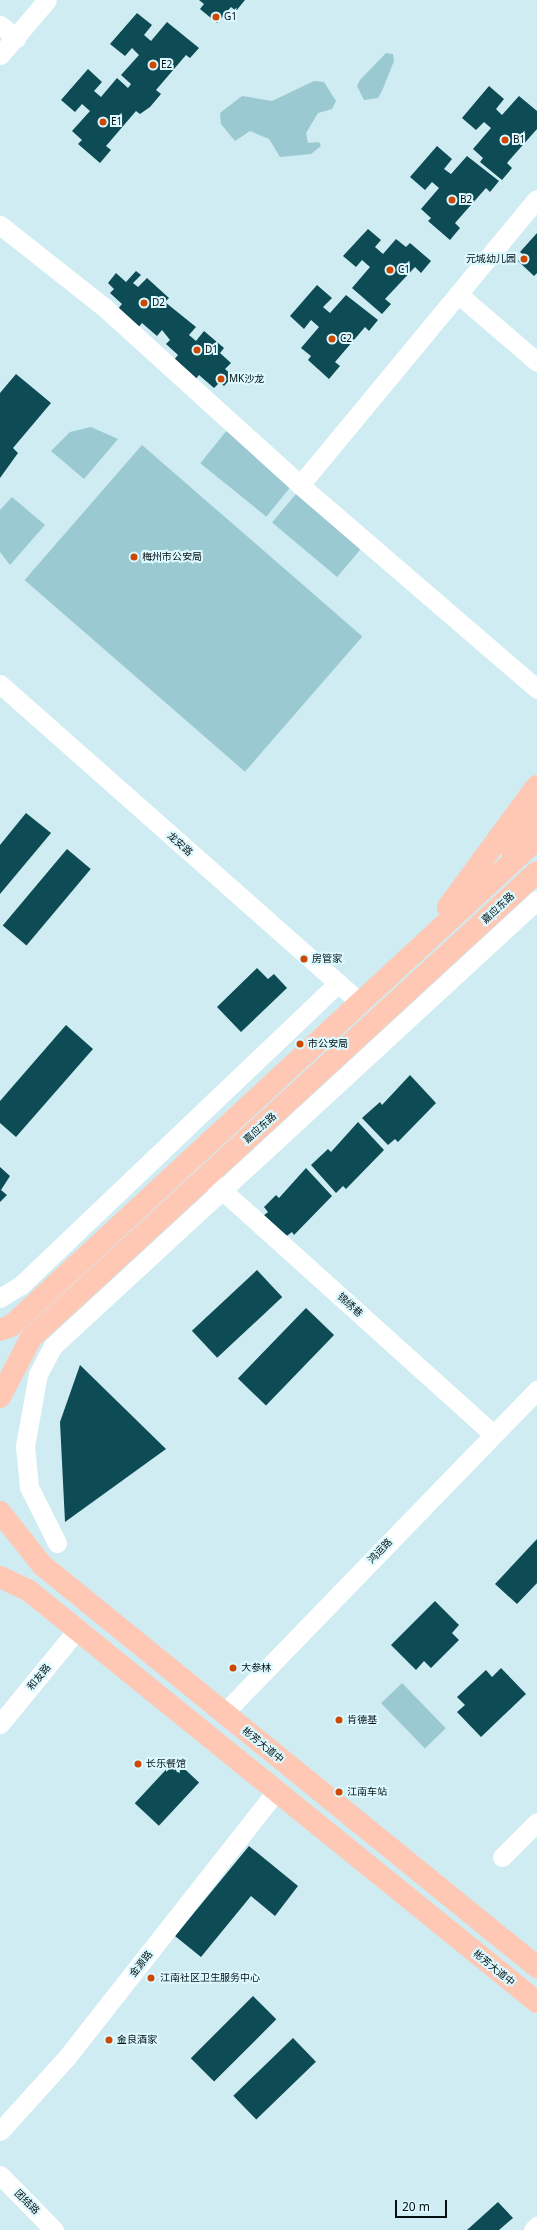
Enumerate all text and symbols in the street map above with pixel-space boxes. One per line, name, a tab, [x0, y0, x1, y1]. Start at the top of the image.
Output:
place label: G1	[224, 11, 237, 23]
marker: G1	[211, 12, 221, 22]
place label: E2	[161, 59, 172, 71]
marker: E2	[148, 60, 158, 70]
place label: E1	[111, 116, 122, 128]
marker: E1	[98, 117, 108, 127]
place label: B1	[513, 134, 525, 146]
marker: B1	[500, 135, 510, 145]
place label: B2	[460, 194, 472, 206]
marker: B2	[447, 195, 457, 205]
place label: 元城幼儿园	[466, 253, 516, 265]
marker: 元城幼儿园	[519, 254, 529, 264]
place label: C1	[398, 264, 410, 276]
marker: C1	[385, 265, 395, 275]
place label: D2	[152, 297, 165, 309]
marker: D2	[139, 298, 149, 308]
place label: C2	[340, 333, 352, 345]
marker: C2	[327, 334, 337, 344]
place label: D1	[205, 344, 218, 356]
marker: D1	[192, 345, 202, 355]
place label: MK沙龙	[229, 373, 264, 385]
marker: MK沙龙	[216, 374, 226, 384]
place label: 梅州市公安局	[142, 551, 202, 563]
marker: 梅州市公安局	[129, 552, 139, 562]
street label: 龙安路	[165, 830, 195, 858]
street label: 嘉应东路	[479, 890, 517, 926]
place label: 房管家	[312, 953, 342, 965]
marker: 房管家	[299, 954, 309, 964]
place label: 市公安局	[308, 1038, 348, 1050]
marker: 市公安局	[295, 1039, 305, 1049]
street label: 嘉应东路	[241, 1110, 279, 1146]
street label: 锦绣巷	[335, 1291, 365, 1319]
street label: 鸿运路	[365, 1536, 395, 1566]
street label: 和友路	[25, 1662, 53, 1692]
place label: 大参林	[241, 1662, 271, 1674]
marker: 大参林	[228, 1663, 238, 1673]
place label: 肯德基	[347, 1714, 377, 1726]
marker: 肯德基	[334, 1715, 344, 1725]
street label: 彬芳大道中	[240, 1725, 286, 1765]
place label: 长乐餐馆	[146, 1758, 186, 1770]
marker: 长乐餐馆	[133, 1759, 143, 1769]
place label: 江南车站	[347, 1786, 387, 1798]
marker: 江南车站	[334, 1787, 344, 1797]
street label: 金源路	[127, 1948, 155, 1980]
street label: 彬芳大道中	[471, 1948, 517, 1988]
marker: 江南社区卫生服务中心	[145, 1972, 157, 1984]
place label: 江南社区卫生服务中心	[160, 1972, 260, 1984]
place label: 金良酒家	[117, 2034, 157, 2046]
marker: 金良酒家	[104, 2035, 114, 2045]
street label: 团结路	[12, 2187, 42, 2217]
scale bar	[397, 2192, 449, 2218]
text: 20 m	[402, 2198, 430, 2215]

